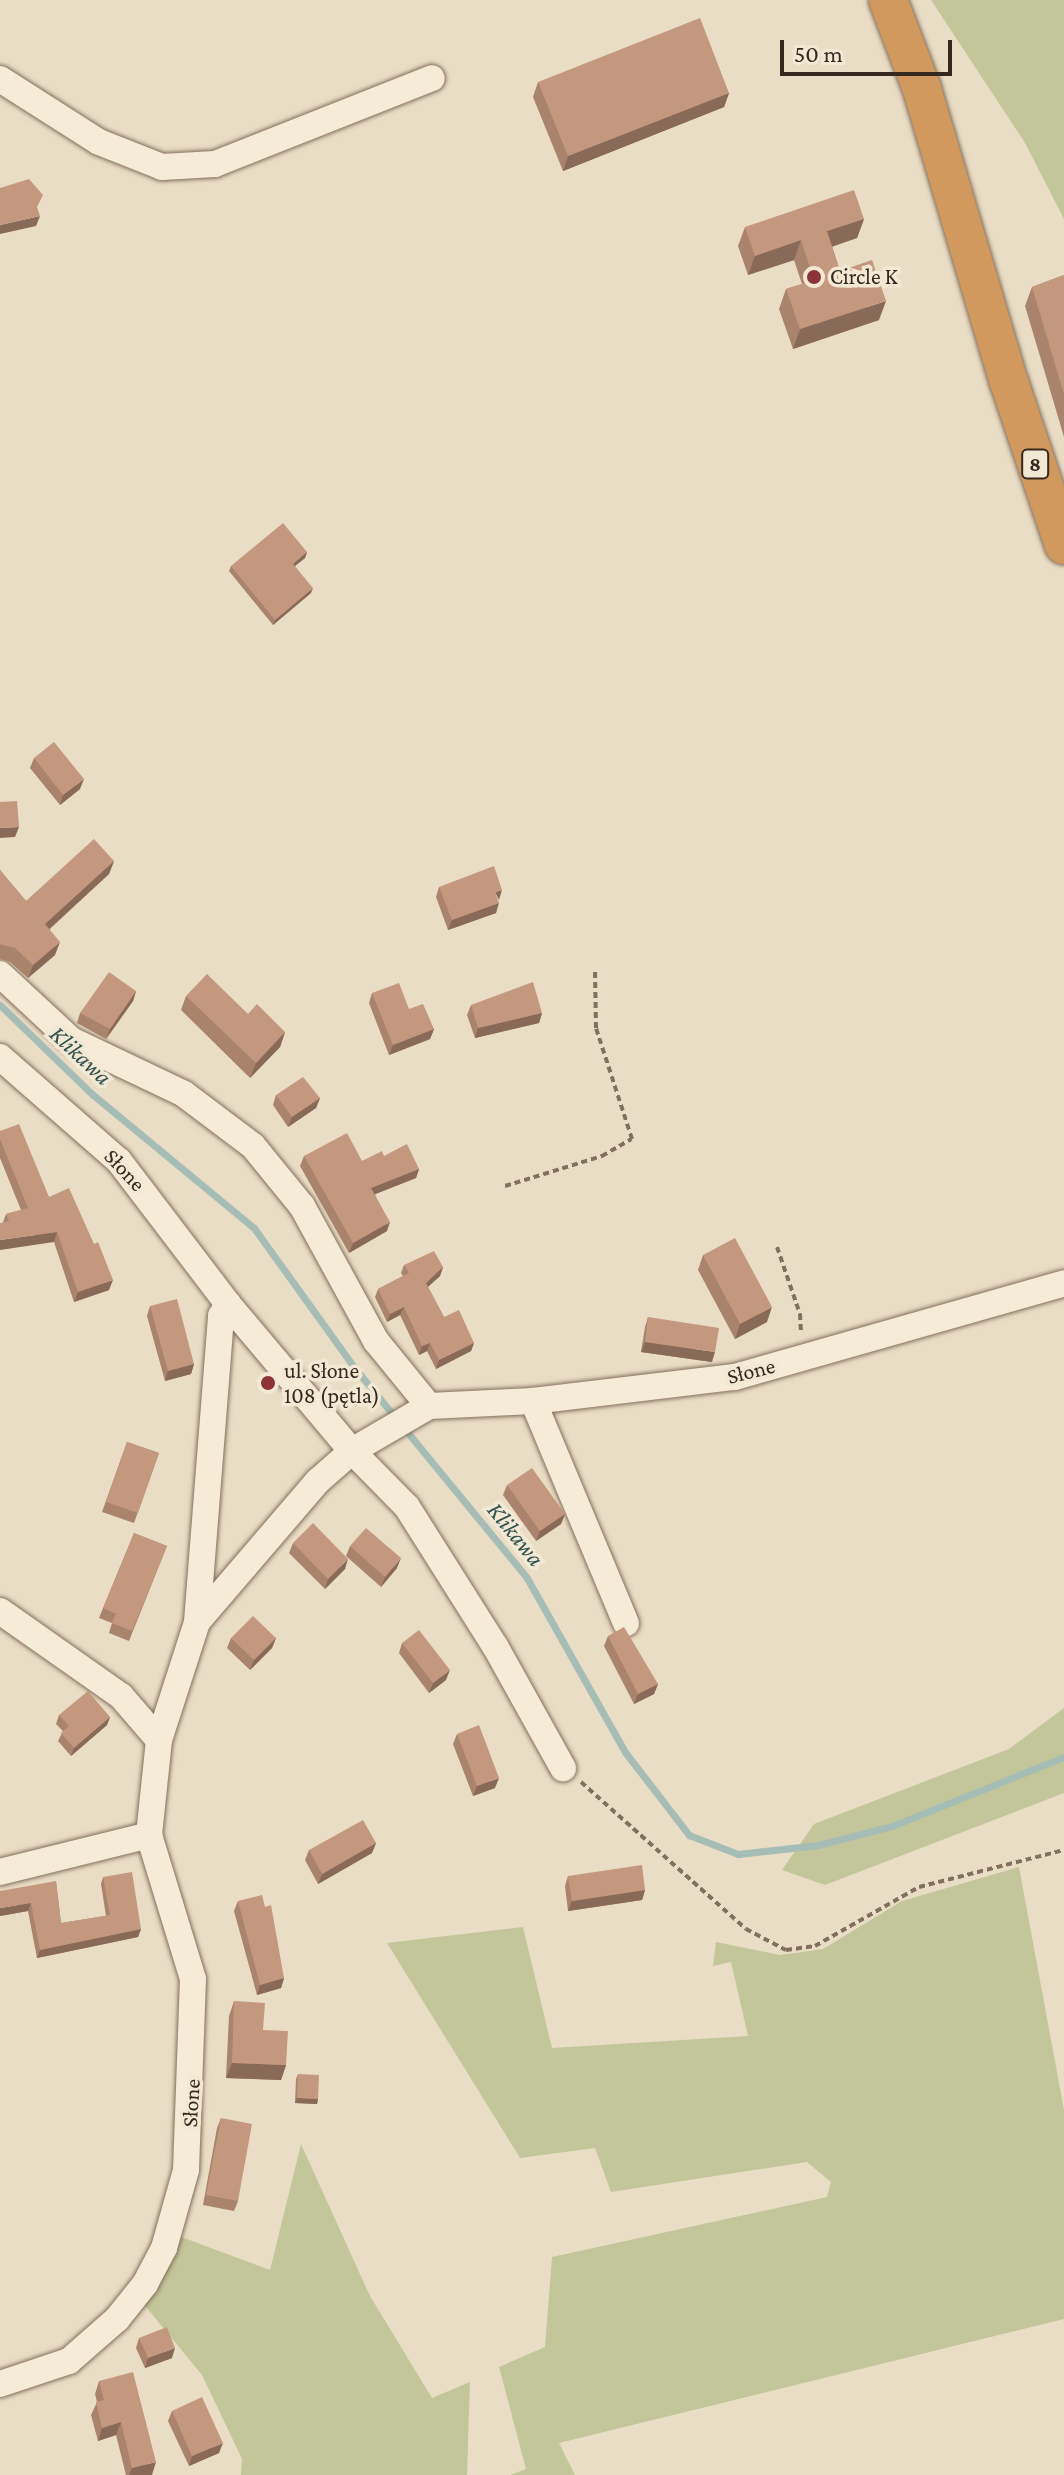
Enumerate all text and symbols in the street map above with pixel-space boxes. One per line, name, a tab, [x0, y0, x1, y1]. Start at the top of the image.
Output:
scale bar	[784, 24, 956, 74]
text: 50 m	[794, 40, 843, 67]
place label: Circle K	[830, 264, 897, 290]
marker: Circle K	[805, 268, 823, 286]
road number: 8	[1021, 448, 1049, 480]
water label: Klikawa	[44, 1019, 118, 1091]
street label: Słone	[99, 1143, 151, 1197]
street label: Słone	[724, 1352, 778, 1390]
place label: ul. Słone 108 (pętla)	[284, 1357, 380, 1408]
marker: ul. Słone 108 (pętla)	[259, 1374, 277, 1392]
water label: Klikawa	[481, 1496, 551, 1572]
street label: Słone	[176, 2078, 206, 2128]

